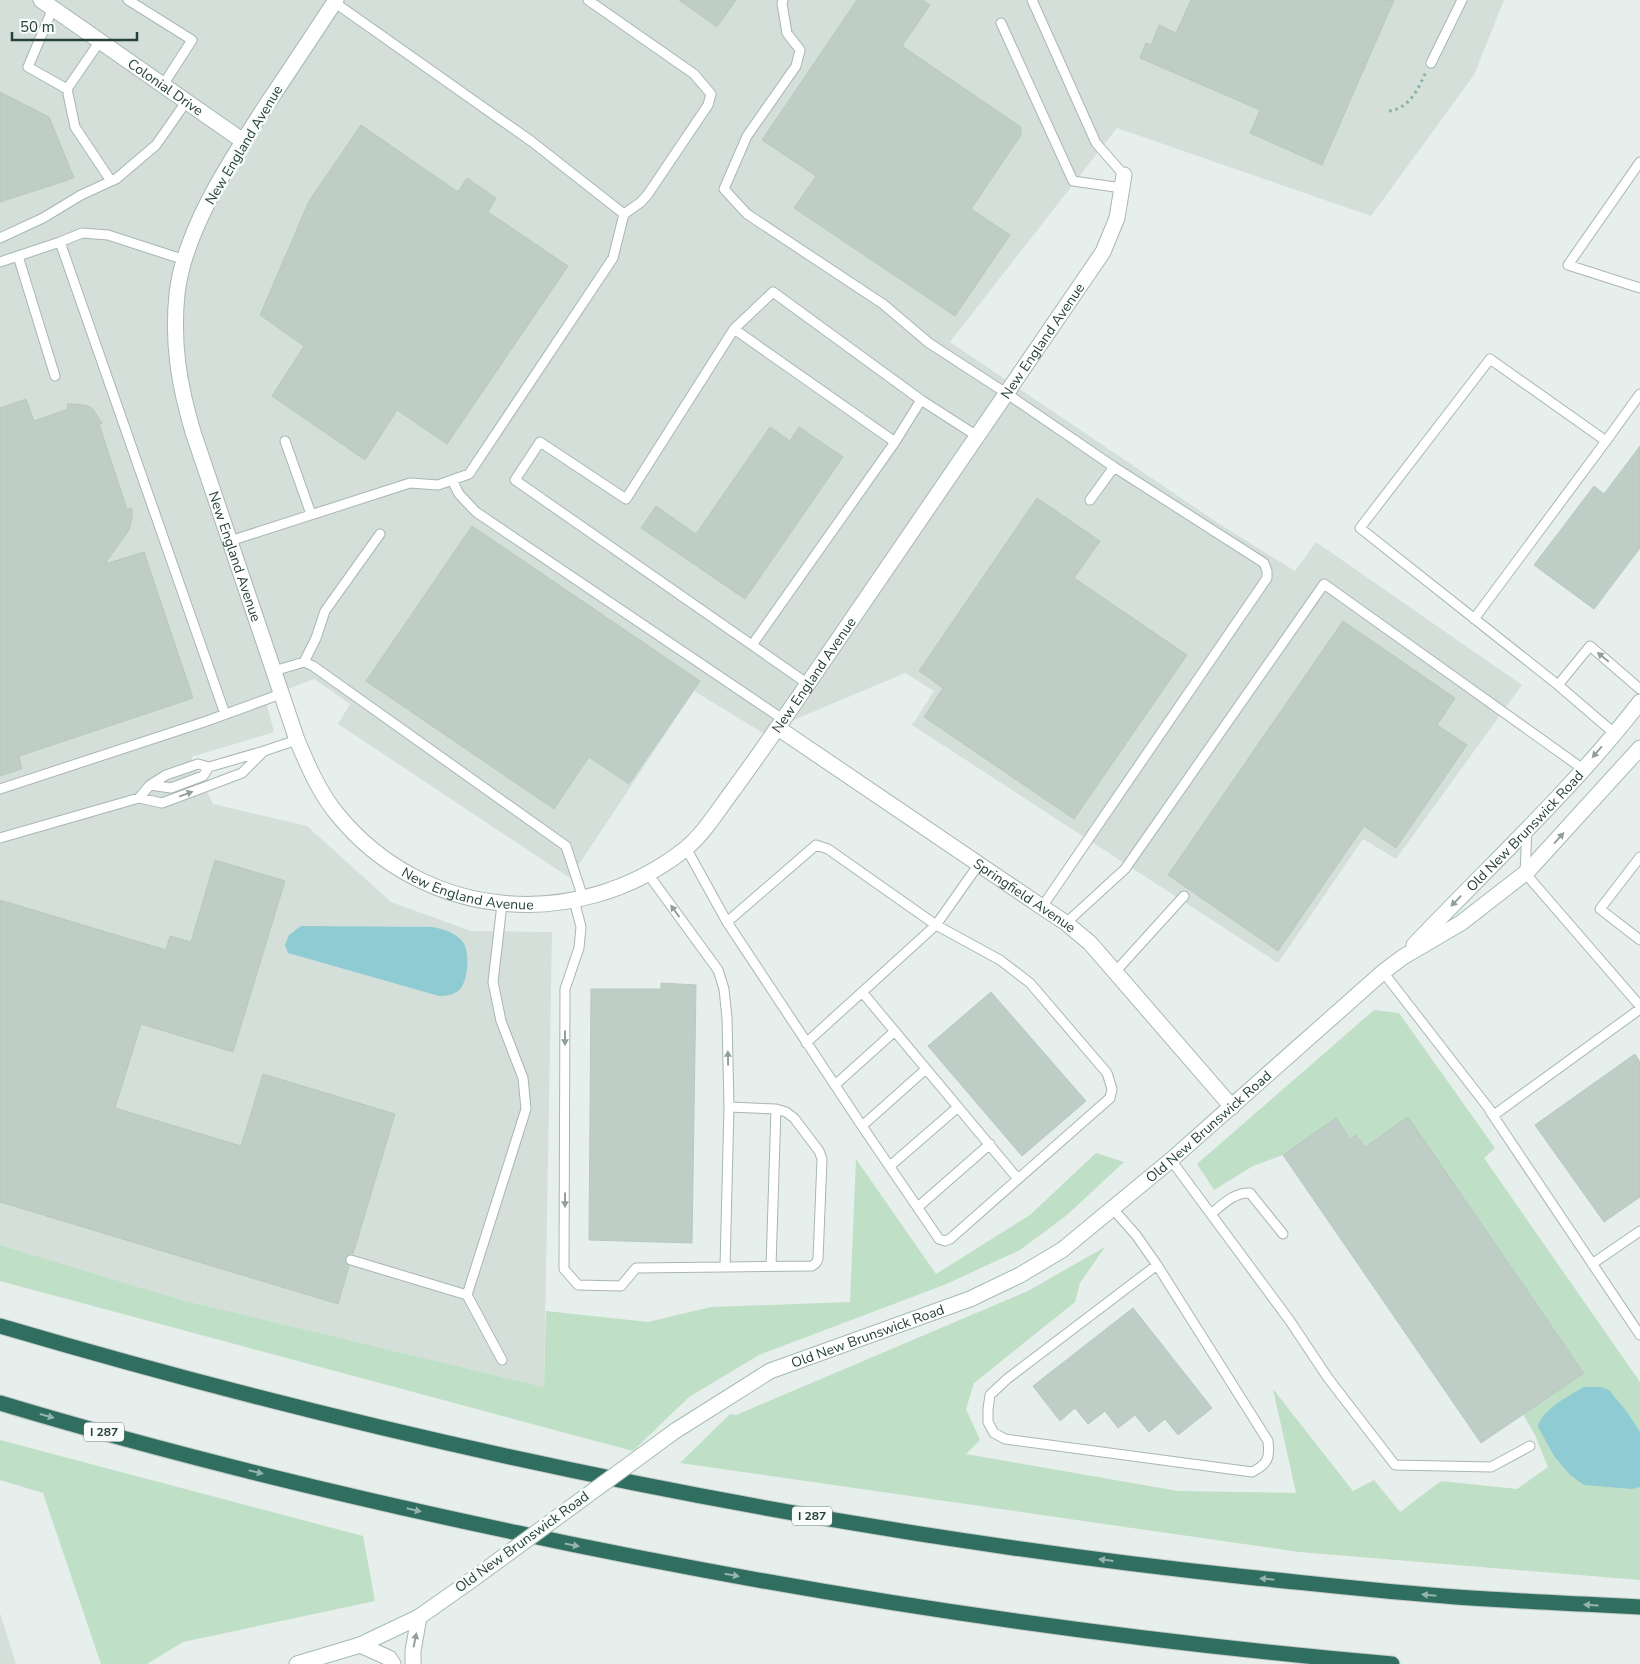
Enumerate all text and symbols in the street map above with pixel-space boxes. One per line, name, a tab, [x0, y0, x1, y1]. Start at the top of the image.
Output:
scale bar	[12, 10, 138, 42]
text: 50 m	[20, 17, 55, 37]
street label: Colonial Drive	[124, 54, 207, 120]
street label: New England Avenue	[201, 82, 287, 208]
street label: New England Avenue	[996, 279, 1089, 402]
street label: New England Avenue	[204, 489, 266, 624]
street label: New England Avenue	[767, 613, 860, 737]
one-way arrow	[1596, 652, 1609, 663]
one-way arrow	[1592, 746, 1603, 759]
street label: Old New Brunswick Road	[1462, 766, 1588, 896]
one-way arrow	[179, 790, 194, 798]
one-way arrow	[1553, 831, 1564, 844]
street label: Springfield Avenue	[970, 854, 1080, 937]
street label: New England Avenue	[398, 863, 534, 914]
one-way arrow	[1450, 895, 1462, 907]
one-way arrow	[669, 905, 680, 918]
one-way arrow	[561, 1030, 569, 1046]
one-way arrow	[724, 1050, 732, 1066]
street label: Old New Brunswick Road	[1142, 1066, 1275, 1187]
one-way arrow	[560, 1193, 568, 1209]
street label: Old New Brunswick Road	[788, 1300, 947, 1372]
one-way arrow	[39, 1412, 54, 1420]
road number: I 287	[84, 1422, 124, 1441]
one-way arrow	[248, 1468, 263, 1476]
street label: Old New Brunswick Road	[451, 1487, 593, 1597]
one-way arrow	[406, 1506, 421, 1514]
road number: I 287	[792, 1506, 832, 1525]
one-way arrow	[565, 1541, 581, 1549]
one-way arrow	[1098, 1556, 1114, 1564]
one-way arrow	[724, 1572, 740, 1580]
one-way arrow	[1259, 1575, 1275, 1583]
one-way arrow	[1421, 1591, 1437, 1599]
one-way arrow	[1583, 1600, 1599, 1608]
one-way arrow	[411, 1632, 419, 1648]

